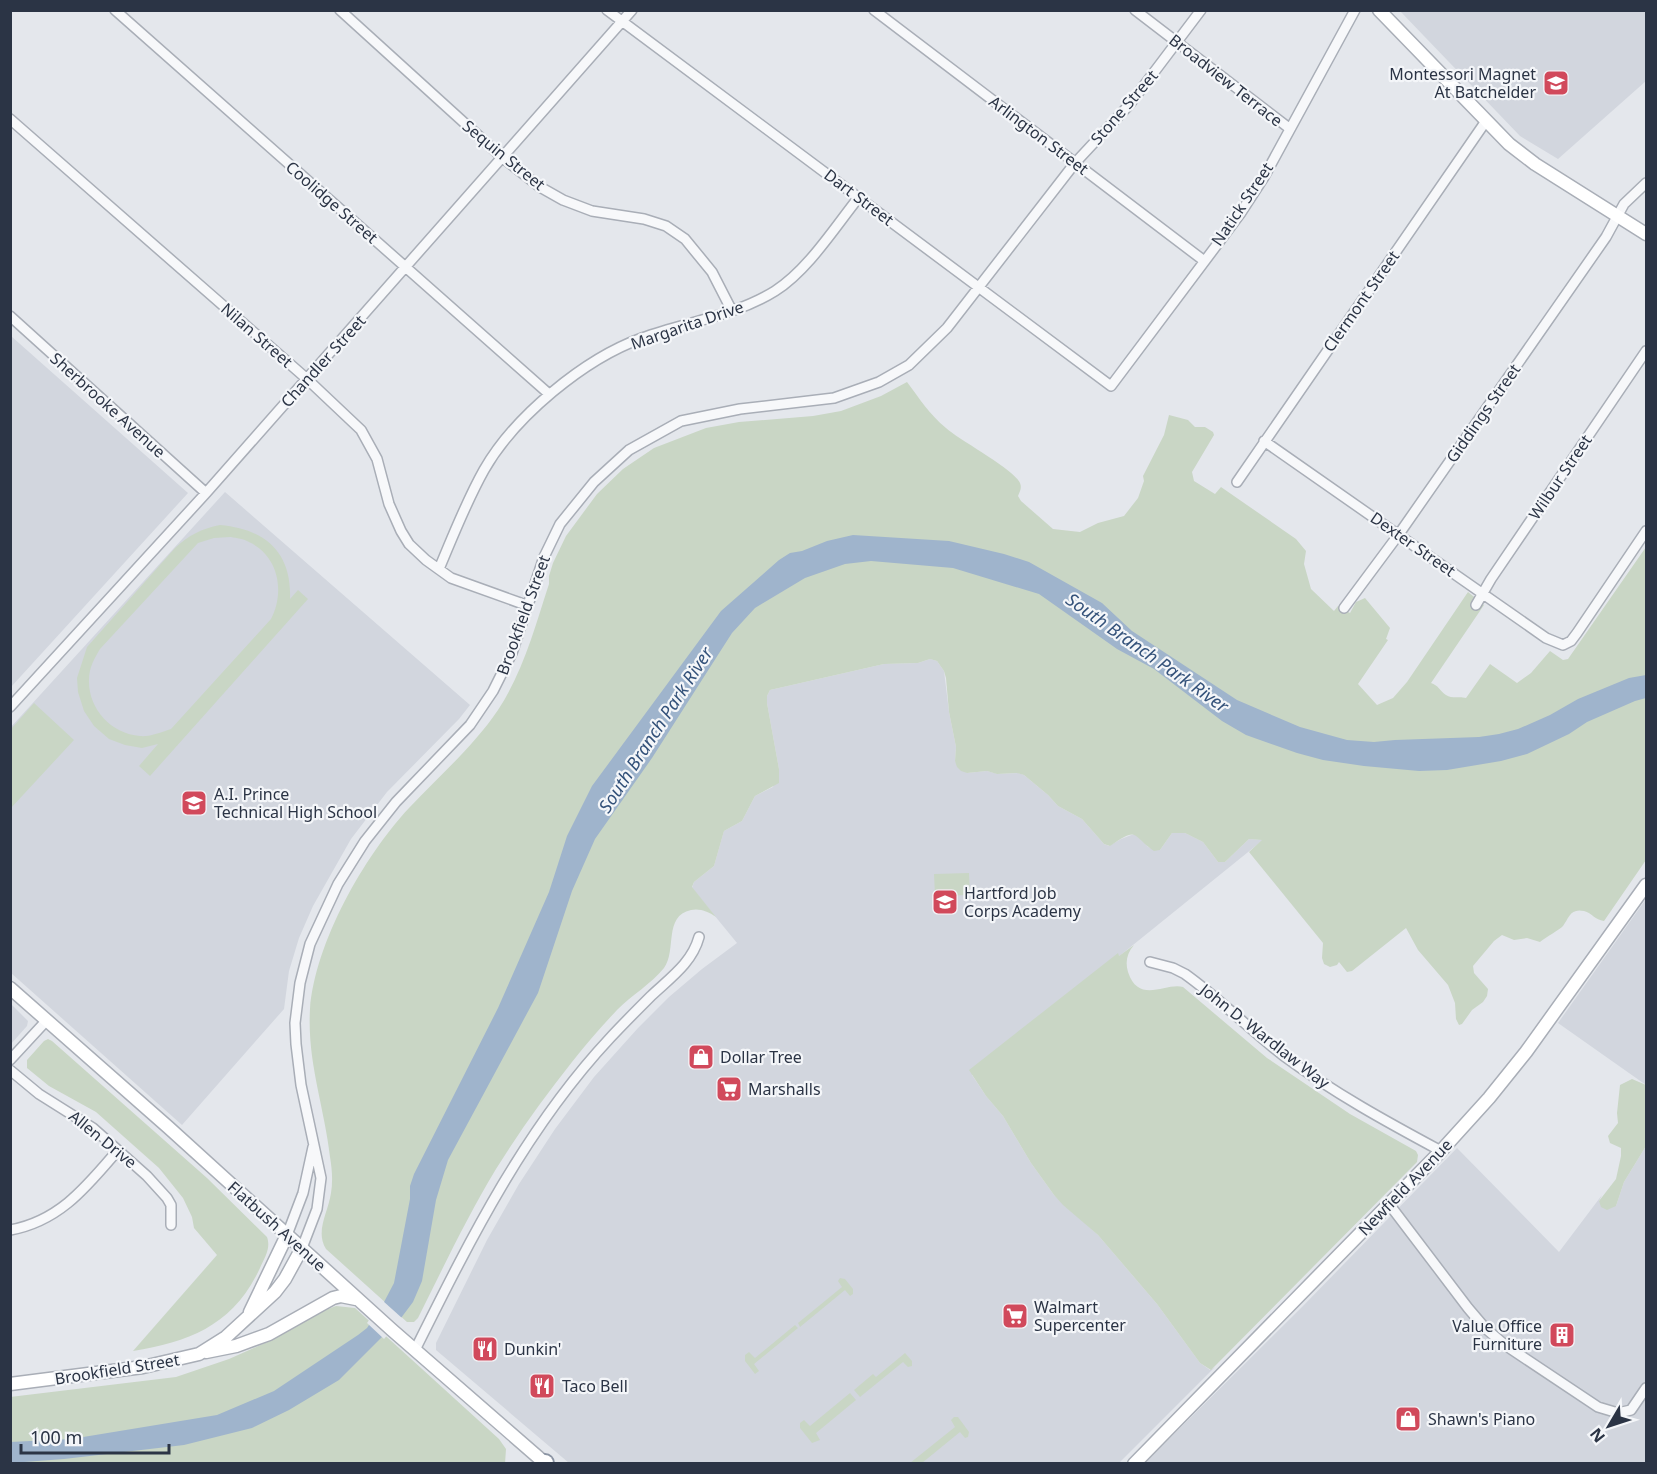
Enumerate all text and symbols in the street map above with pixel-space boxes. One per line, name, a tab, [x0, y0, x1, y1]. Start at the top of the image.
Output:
street label: Broadview Terrace	[1165, 29, 1287, 131]
place label: Montessori Magnet At Batchelder	[1389, 63, 1536, 103]
street label: Stone Street	[1086, 65, 1163, 149]
school or university icon: Montessori Magnet At Batchelder	[1541, 68, 1571, 98]
street label: Arlington Street	[985, 90, 1093, 180]
street label: Sequin Street	[458, 115, 550, 195]
street label: Coolidge Street	[281, 156, 383, 248]
street label: Natick Street	[1206, 158, 1278, 250]
street label: Dart Street	[820, 164, 898, 231]
street label: Clermont Street	[1318, 246, 1404, 356]
street label: Margarita Drive	[628, 295, 746, 355]
street label: Nilan Street	[217, 298, 298, 372]
street label: Chandler Street	[276, 310, 371, 412]
street label: Sherbrooke Avenue	[46, 347, 170, 463]
street label: Giddings Street	[1441, 359, 1525, 467]
street label: Wilbur Street	[1523, 430, 1597, 524]
street label: Dexter Street	[1366, 507, 1460, 582]
street label: Brookfield Street	[491, 552, 555, 678]
water label: South Branch Park River	[1062, 587, 1234, 718]
water label: South Branch Park River	[593, 641, 718, 817]
place label: A.I. Prince Technical High School	[214, 783, 377, 823]
school or university icon: A.I. Prince Technical High School	[179, 788, 209, 818]
place label: Hartford Job Corps Academy	[964, 882, 1082, 922]
school or university icon: Hartford Job Corps Academy	[930, 887, 960, 917]
street label: John D. Wardlaw Way	[1194, 977, 1335, 1094]
shop icon: Dollar Tree	[686, 1042, 716, 1072]
place label: Dollar Tree	[720, 1046, 802, 1068]
supermarket icon: Marshalls	[714, 1074, 744, 1104]
place label: Marshalls	[748, 1078, 821, 1100]
street label: Allen Drive	[65, 1105, 141, 1173]
street label: Newfield Avenue	[1353, 1134, 1457, 1240]
street label: Flatbush Avenue	[223, 1176, 331, 1276]
place label: Walmart Supercenter	[1034, 1296, 1126, 1336]
supermarket icon: Walmart Supercenter	[1000, 1301, 1030, 1331]
place label: Value Office Furniture	[1452, 1315, 1542, 1355]
building icon: Value Office Furniture	[1547, 1320, 1577, 1350]
restaurant icon: Dunkin'	[470, 1334, 500, 1364]
place label: Dunkin'	[504, 1338, 561, 1360]
street label: Brookfield Street	[53, 1348, 181, 1390]
restaurant icon: Taco Bell	[527, 1371, 557, 1401]
place label: Taco Bell	[562, 1375, 628, 1397]
north arrow	[1579, 1396, 1639, 1456]
shop icon: Shawn's Piano	[1393, 1404, 1423, 1434]
place label: Shawn's Piano	[1428, 1408, 1535, 1430]
scale bar	[21, 1417, 170, 1455]
text: N	[1585, 1423, 1610, 1447]
text: 100 m	[30, 1425, 82, 1449]

